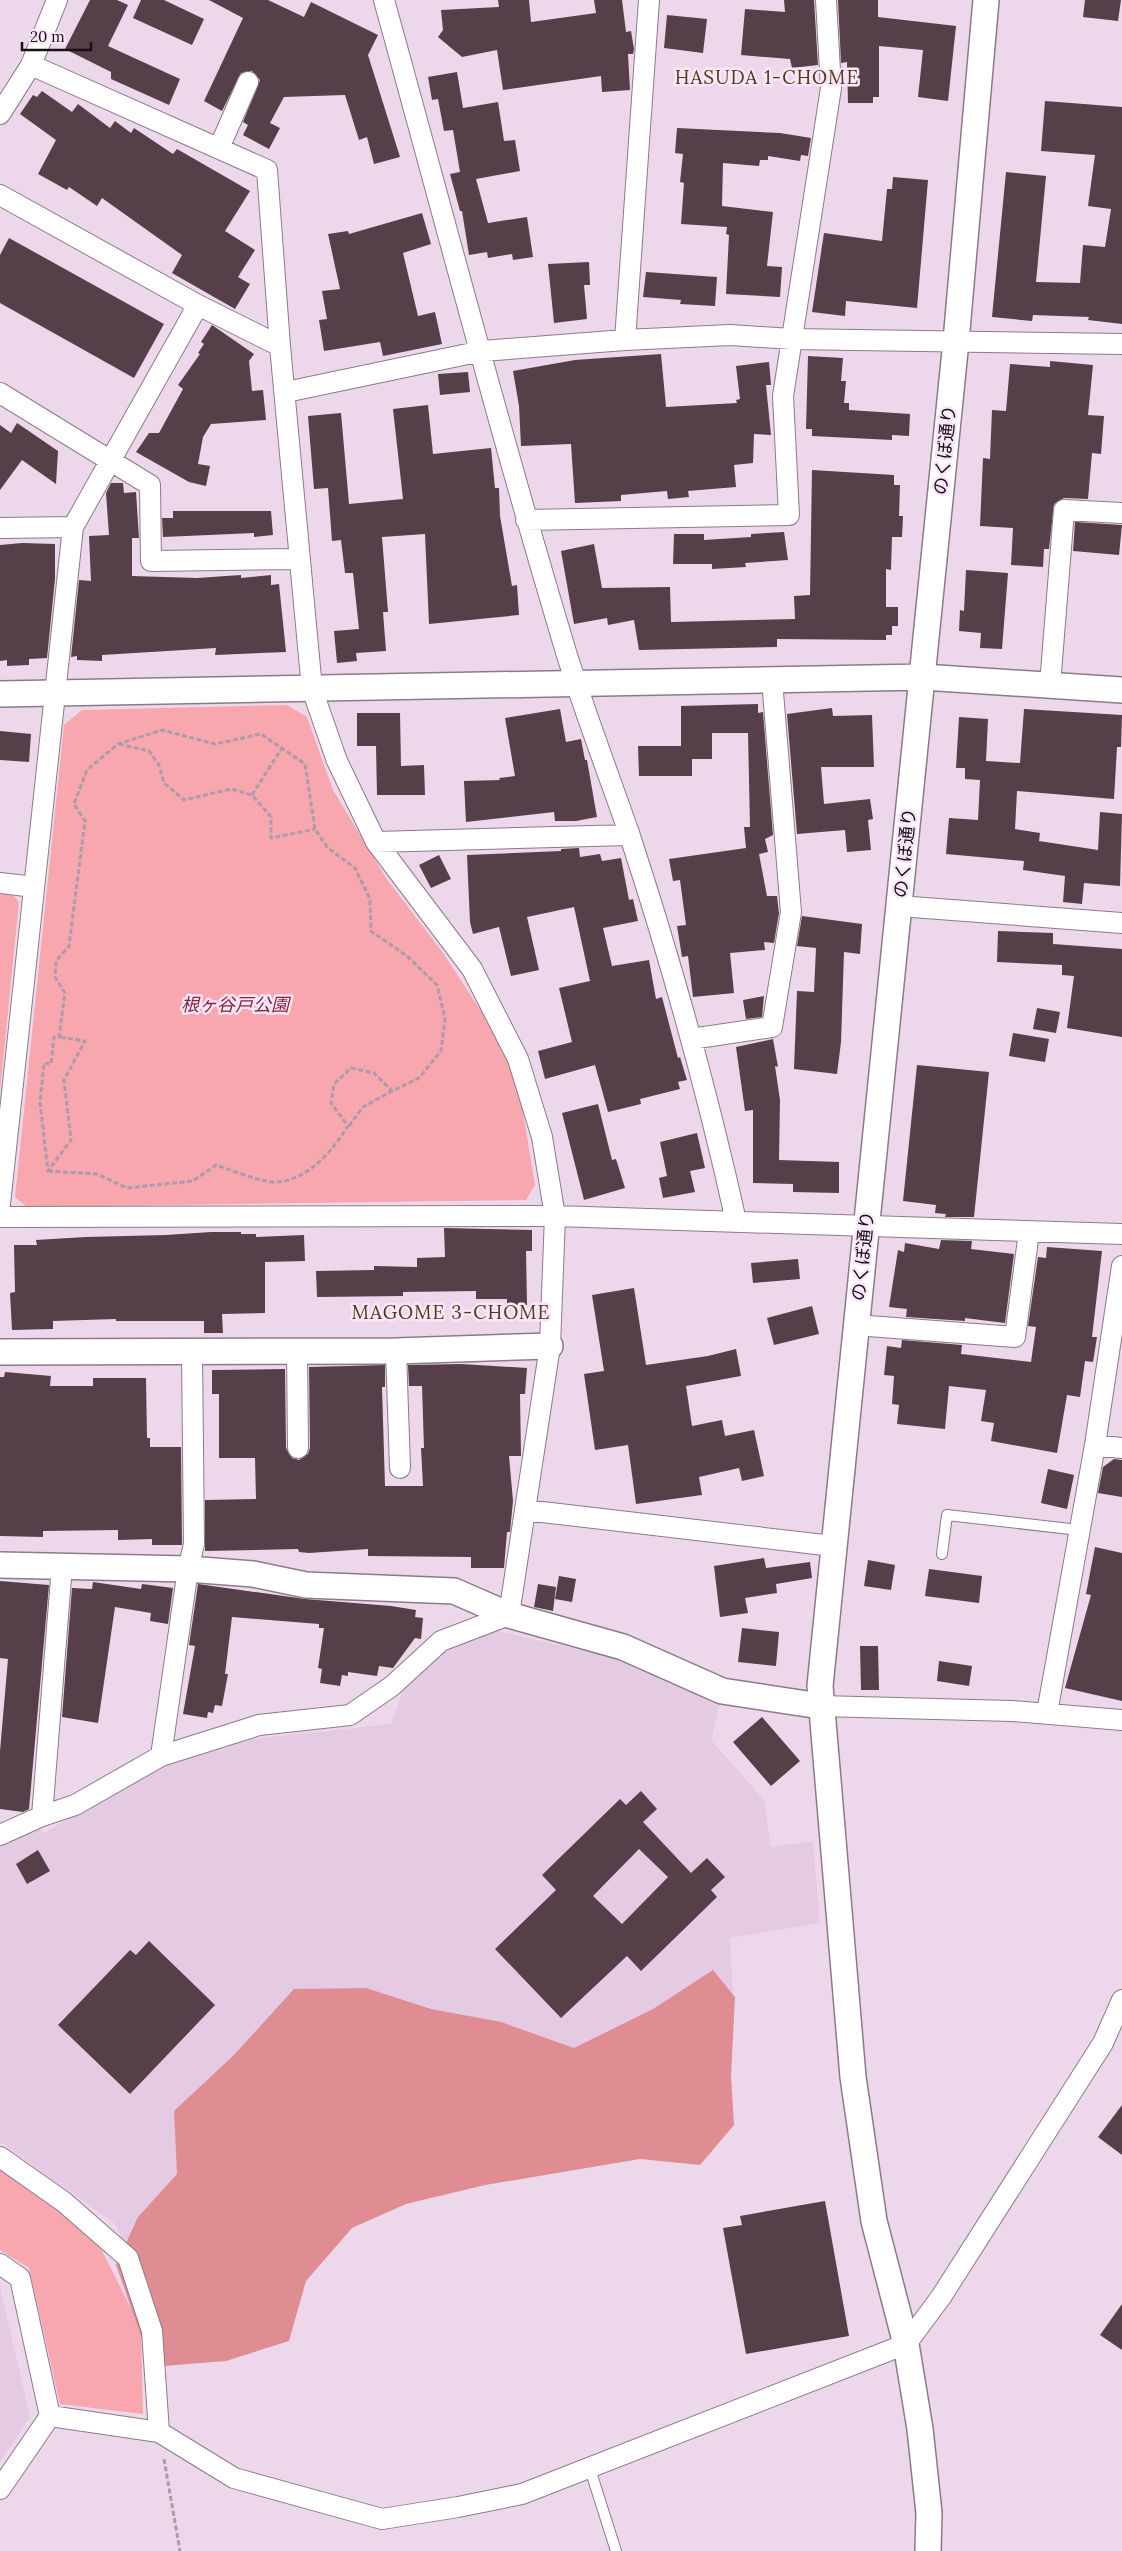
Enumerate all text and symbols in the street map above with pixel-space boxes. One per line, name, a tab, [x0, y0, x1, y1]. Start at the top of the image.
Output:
scale bar	[22, 20, 91, 52]
text: 20 m	[30, 27, 65, 46]
district label: HASUDA 1-CHOME	[675, 65, 859, 89]
street label: のくぼ通り	[928, 404, 961, 496]
street label: のくぼ通り	[888, 807, 921, 899]
park label: 根ヶ谷戸公園	[181, 993, 292, 1016]
street label: のくぼ通り	[846, 1210, 879, 1302]
district label: MAGOME 3-CHOME	[352, 1300, 550, 1324]

